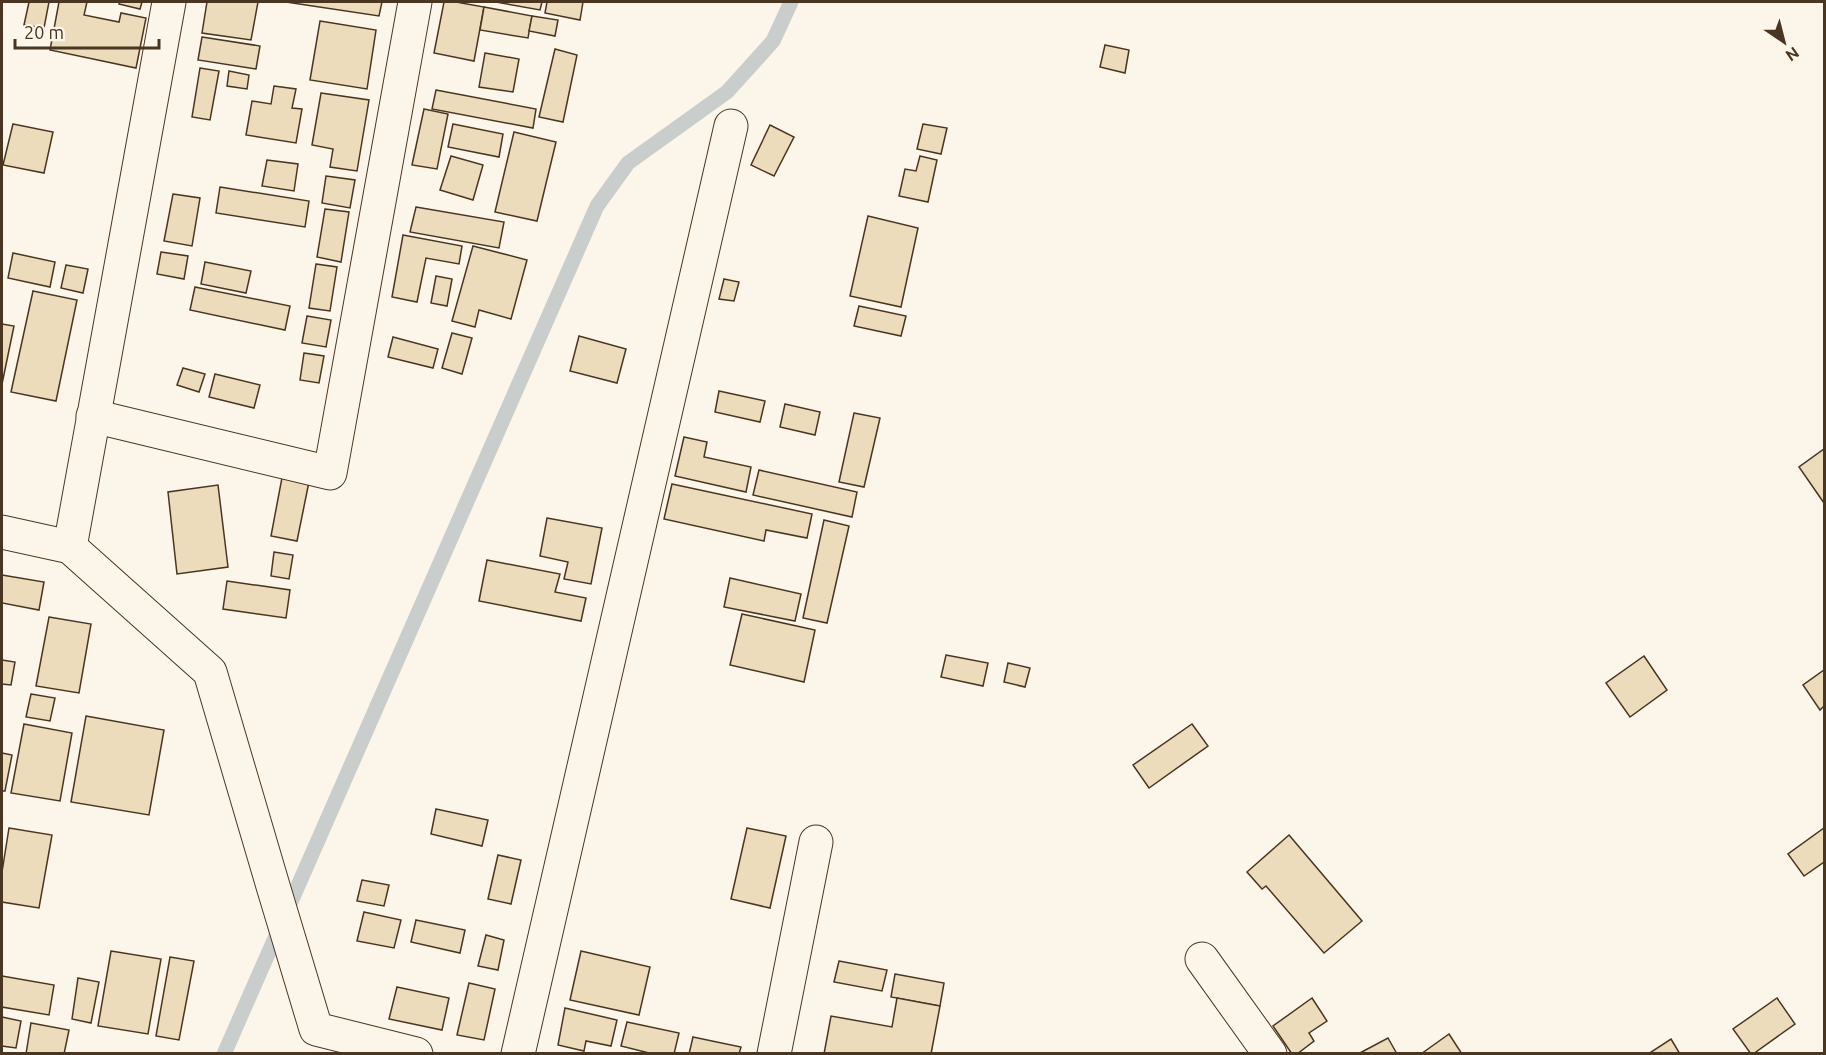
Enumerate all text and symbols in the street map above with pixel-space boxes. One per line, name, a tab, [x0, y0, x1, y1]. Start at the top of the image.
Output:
scale bar	[15, 12, 159, 50]
north arrow	[1754, 12, 1814, 72]
text: 20 m	[24, 22, 64, 42]
text: N	[1783, 43, 1803, 65]

